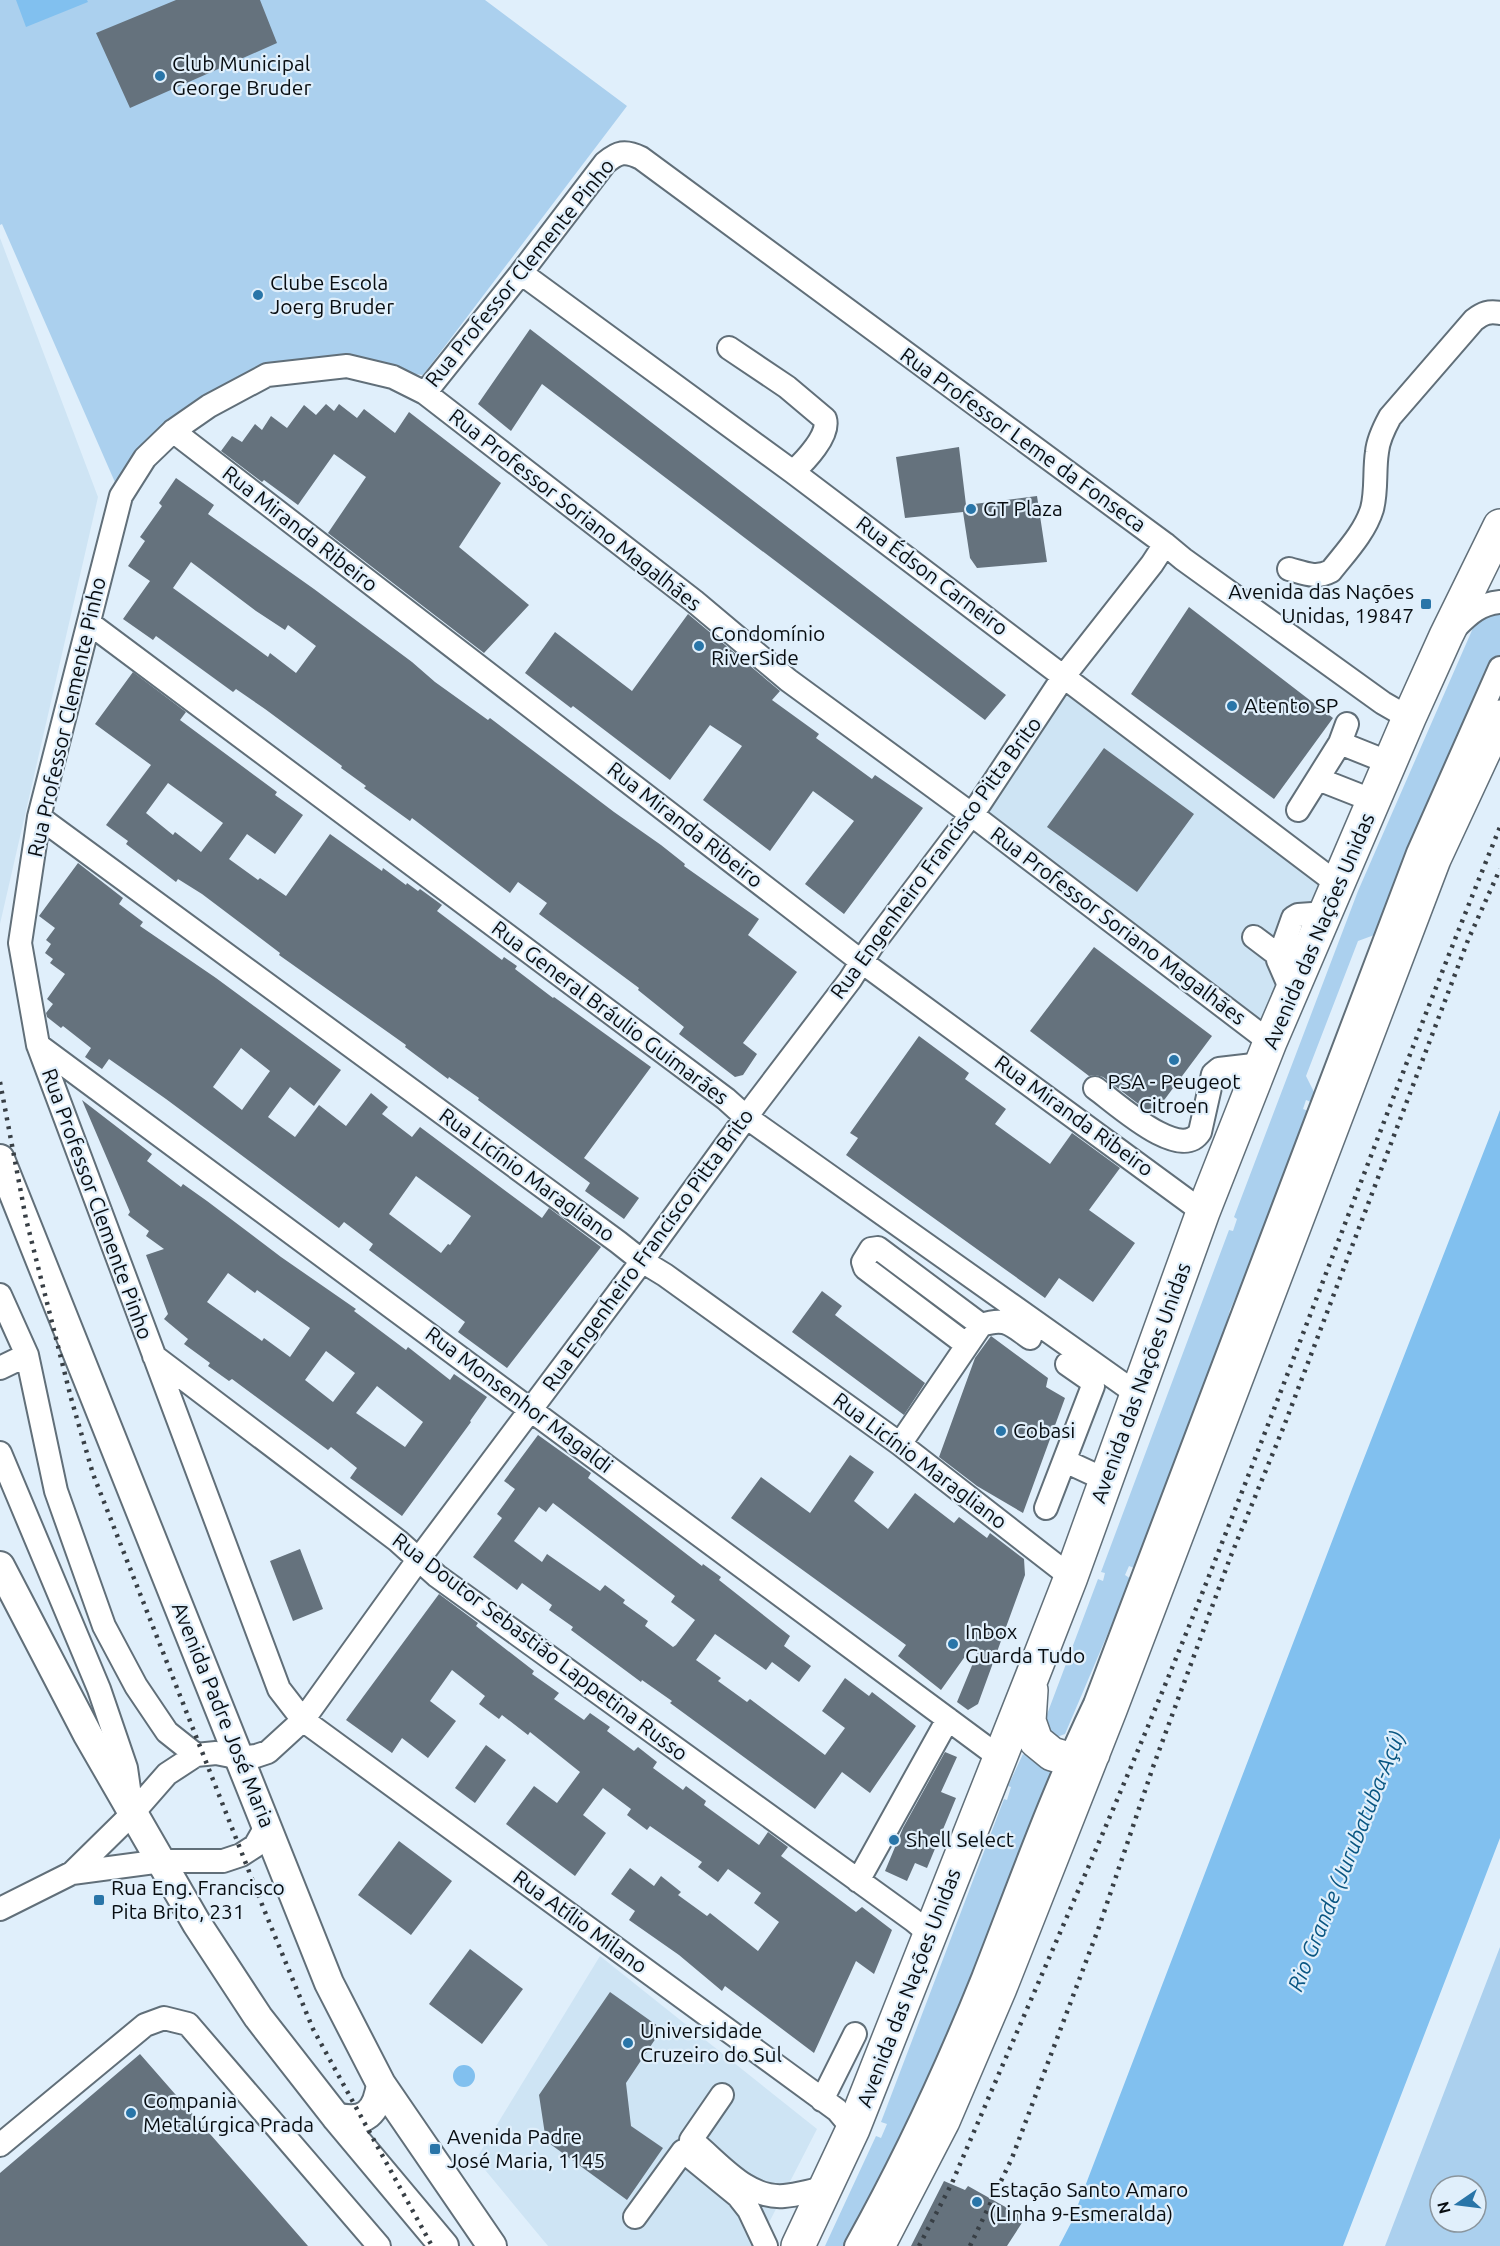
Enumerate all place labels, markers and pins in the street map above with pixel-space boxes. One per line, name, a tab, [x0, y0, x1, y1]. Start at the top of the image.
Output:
place label: Club Municipal George Bruder	[172, 51, 311, 99]
marker: Club Municipal George Bruder	[153, 69, 167, 83]
place label: Clube Escola Joerg Bruder	[270, 270, 394, 318]
marker: Clube Escola Joerg Bruder	[251, 288, 265, 302]
place label: GT Plaza	[983, 496, 1063, 520]
marker: GT Plaza	[964, 502, 978, 516]
place label: Avenida das Nações Unidas, 19847	[1228, 579, 1414, 627]
marker: Avenida das Nações Unidas, 19847	[1419, 597, 1433, 611]
place label: Condomínio RiverSide	[711, 621, 825, 669]
marker: Condomínio RiverSide	[692, 639, 706, 653]
place label: Atento SP	[1244, 693, 1338, 717]
marker: Atento SP	[1225, 699, 1239, 713]
marker: PSA - Peugeot Citroen	[1167, 1053, 1181, 1067]
place label: PSA - Peugeot Citroen	[1108, 1069, 1240, 1117]
place label: Cobasi	[1013, 1418, 1075, 1442]
marker: Cobasi	[994, 1424, 1008, 1438]
place label: Inbox Guarda Tudo	[965, 1619, 1085, 1667]
marker: Inbox Guarda Tudo	[946, 1637, 960, 1651]
place label: Shell Select	[906, 1827, 1014, 1851]
marker: Shell Select	[887, 1833, 901, 1847]
place label: Rua Eng. Francisco Pita Brito, 231	[111, 1875, 285, 1923]
marker: Rua Eng. Francisco Pita Brito, 231	[92, 1893, 106, 1907]
place label: Universidade Cruzeiro do Sul	[640, 2018, 782, 2066]
marker: Universidade Cruzeiro do Sul	[621, 2036, 635, 2050]
place label: Compania Metalúrgica Prada	[143, 2088, 314, 2136]
marker: Compania Metalúrgica Prada	[124, 2106, 138, 2120]
place label: Avenida Padre José Maria, 1145	[447, 2124, 605, 2172]
marker: Avenida Padre José Maria, 1145	[428, 2142, 442, 2156]
place label: Estação Santo Amaro (Linha 9-Esmeralda)	[989, 2177, 1188, 2225]
marker: Estação Santo Amaro (Linha 9-Esmeralda)	[970, 2195, 984, 2209]

